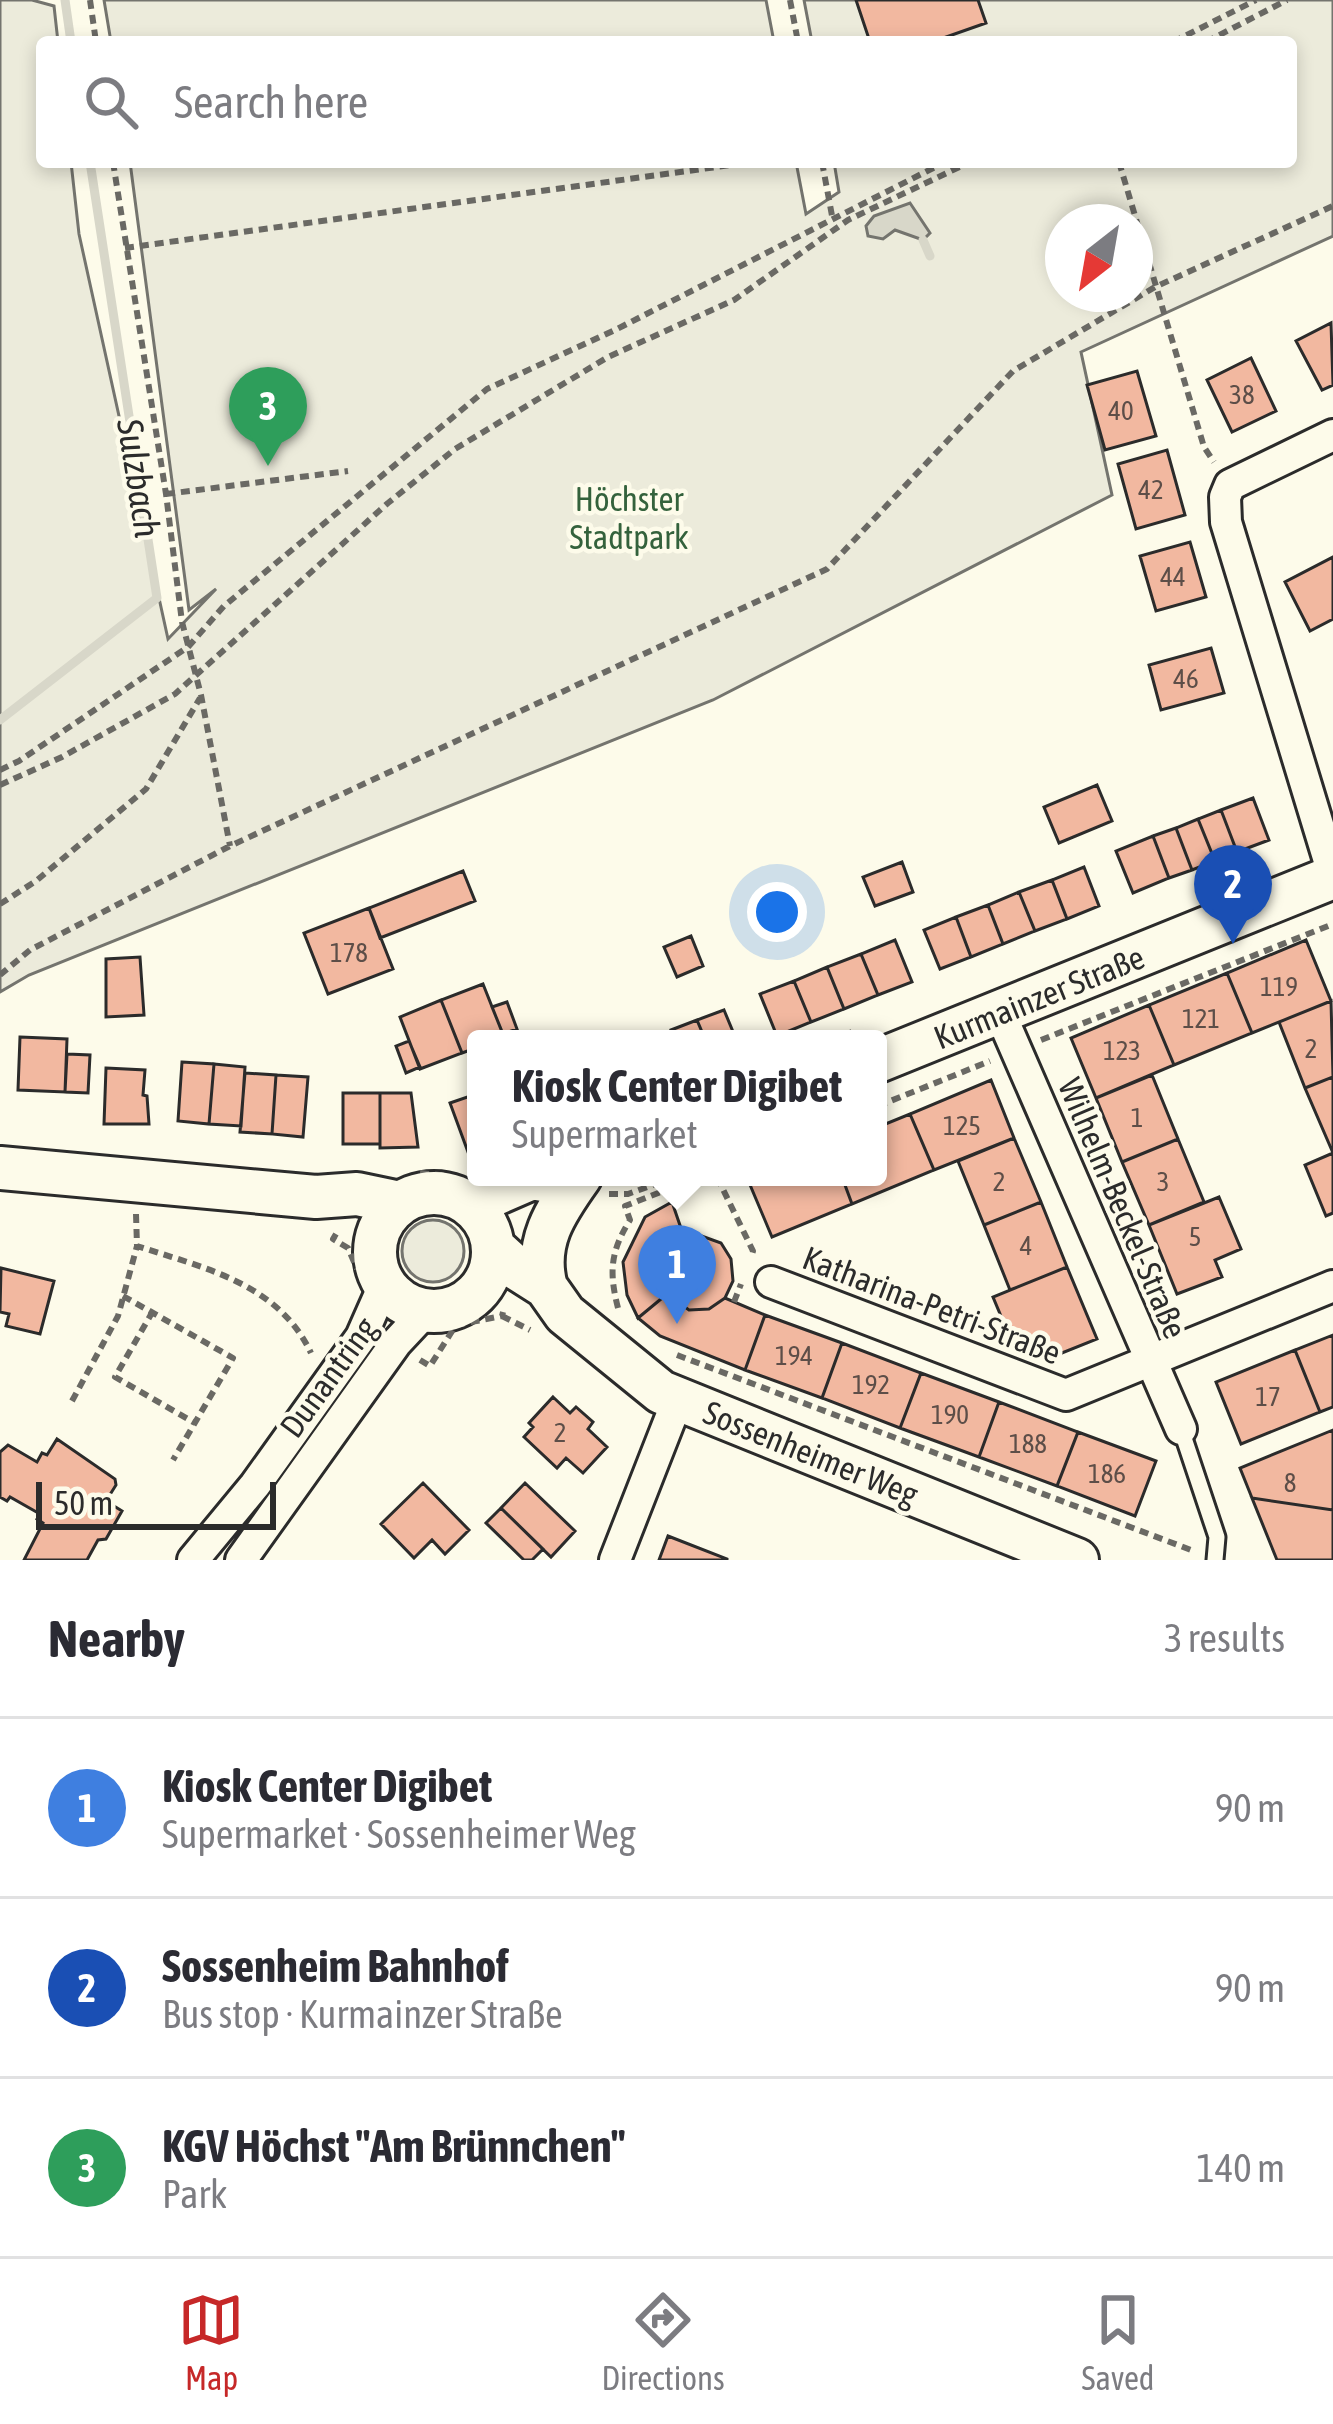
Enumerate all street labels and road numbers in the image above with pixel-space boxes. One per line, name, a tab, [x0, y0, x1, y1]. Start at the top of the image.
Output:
street label: Kurmainzer Straße	[928, 938, 1150, 1056]
street label: Wilhelm-Beckel-Straße	[1051, 1072, 1195, 1344]
street label: Katharina-Petri-Straße	[798, 1238, 1066, 1372]
street label: Dunantring	[272, 1309, 385, 1444]
street label: Sossenheimer Weg	[698, 1393, 924, 1513]

